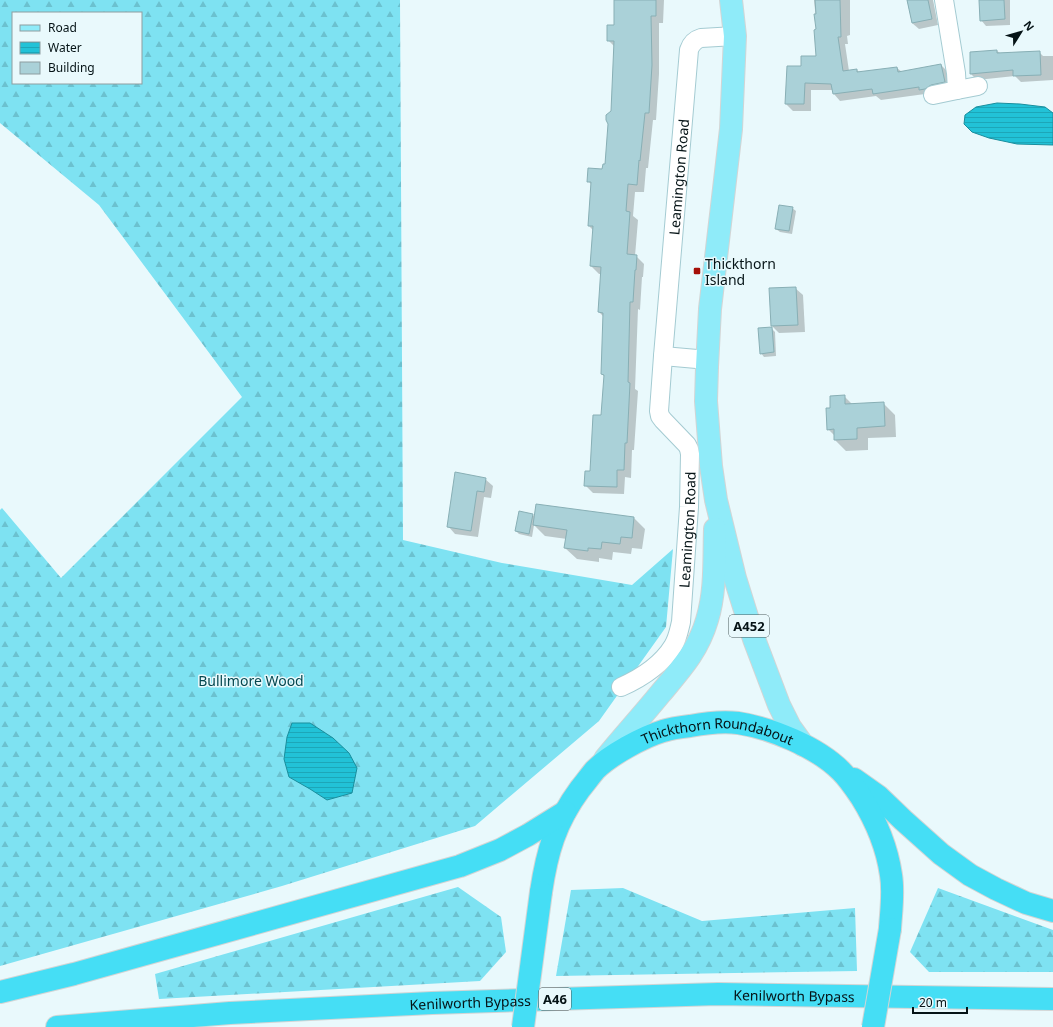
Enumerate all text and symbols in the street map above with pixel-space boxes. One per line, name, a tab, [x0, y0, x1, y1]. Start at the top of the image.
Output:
legend	[12, 12, 142, 84]
north arrow	[1001, 12, 1041, 52]
text: N	[1021, 18, 1038, 34]
text: Road	[48, 19, 77, 36]
text: Water	[48, 39, 82, 56]
text: Building	[48, 59, 95, 76]
street label: Leamington Road	[664, 118, 693, 236]
place label: Thickthorn Island	[705, 254, 776, 289]
marker: Thickthorn Island	[692, 266, 702, 276]
street label: Leamington Road	[674, 471, 699, 589]
road number: A452	[729, 615, 769, 637]
park label: Bullimore Wood	[198, 671, 304, 690]
text: Thickthorn Roundabout	[638, 713, 797, 749]
street label: Thickthorn Roundabout	[640, 735, 796, 751]
street label: Kenilworth Bypass	[733, 985, 855, 1006]
road number: A46	[539, 988, 571, 1010]
scale bar	[913, 989, 967, 1015]
street label: Kenilworth Bypass	[409, 990, 531, 1014]
text: 20 m	[919, 994, 947, 1011]

